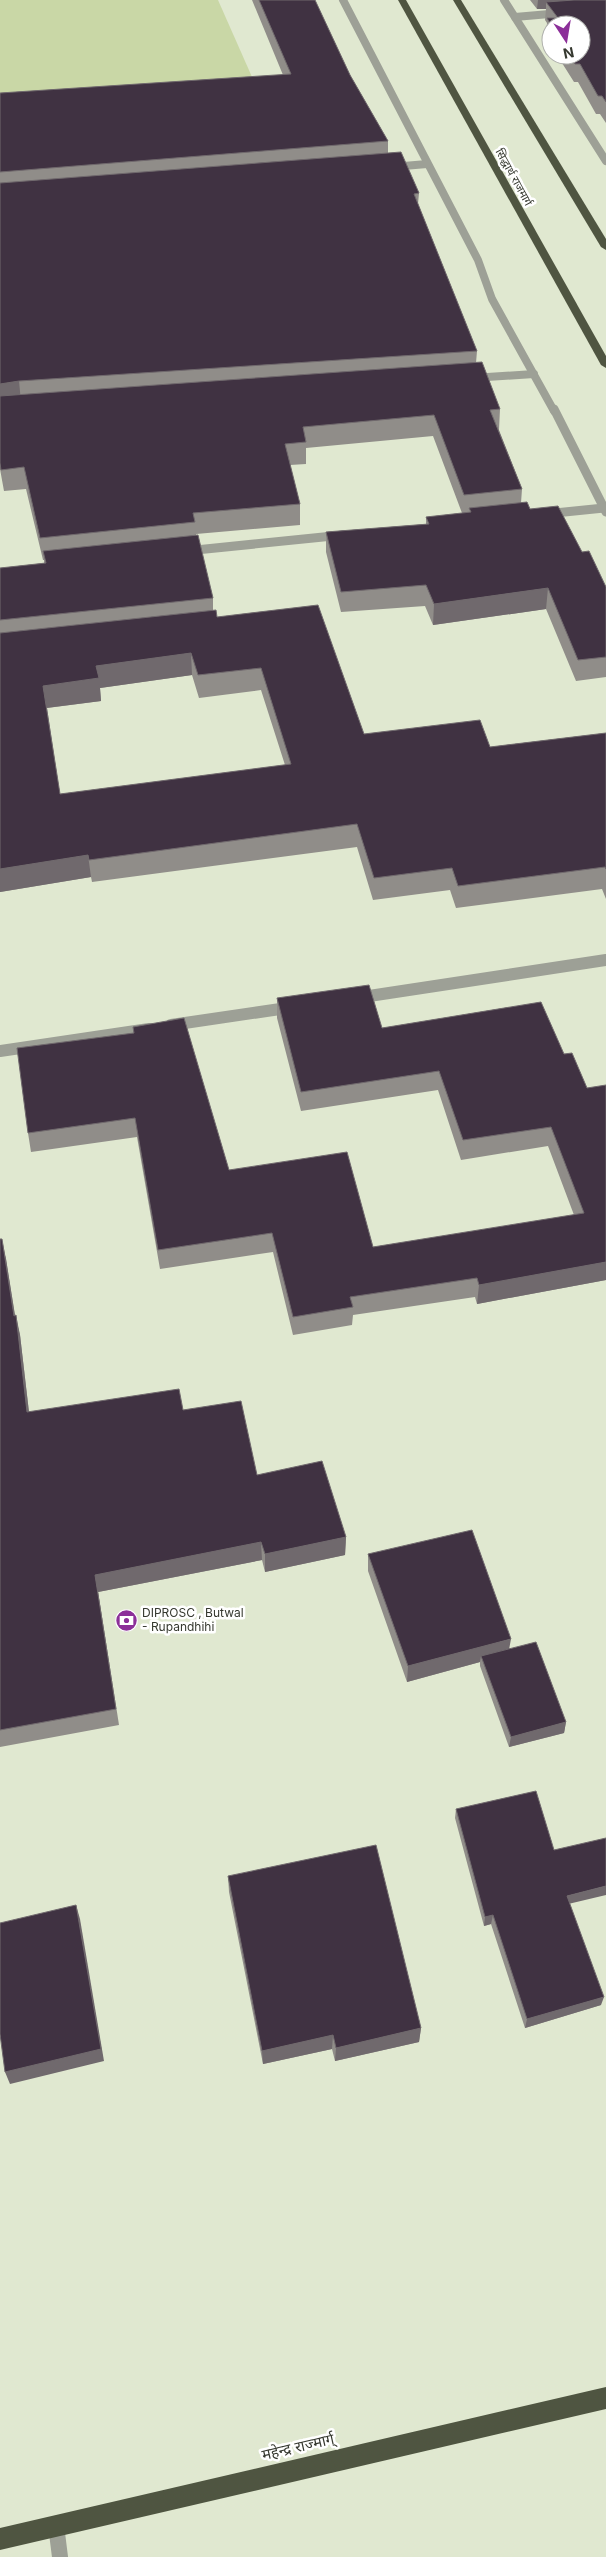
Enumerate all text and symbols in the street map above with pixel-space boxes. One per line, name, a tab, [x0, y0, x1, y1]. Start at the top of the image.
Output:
north arrow	[541, 15, 591, 65]
text: N	[562, 44, 576, 63]
street label: सिद्धार्थ राजमार्ग	[493, 146, 536, 209]
place label: DIPROSC , Butwal - Rupandhihi	[142, 1605, 244, 1634]
bank icon: DIPROSC , Butwal - Rupandhihi	[114, 1608, 138, 1632]
street label: महेन्द्र राज्मार्ग्	[260, 2429, 338, 2465]

